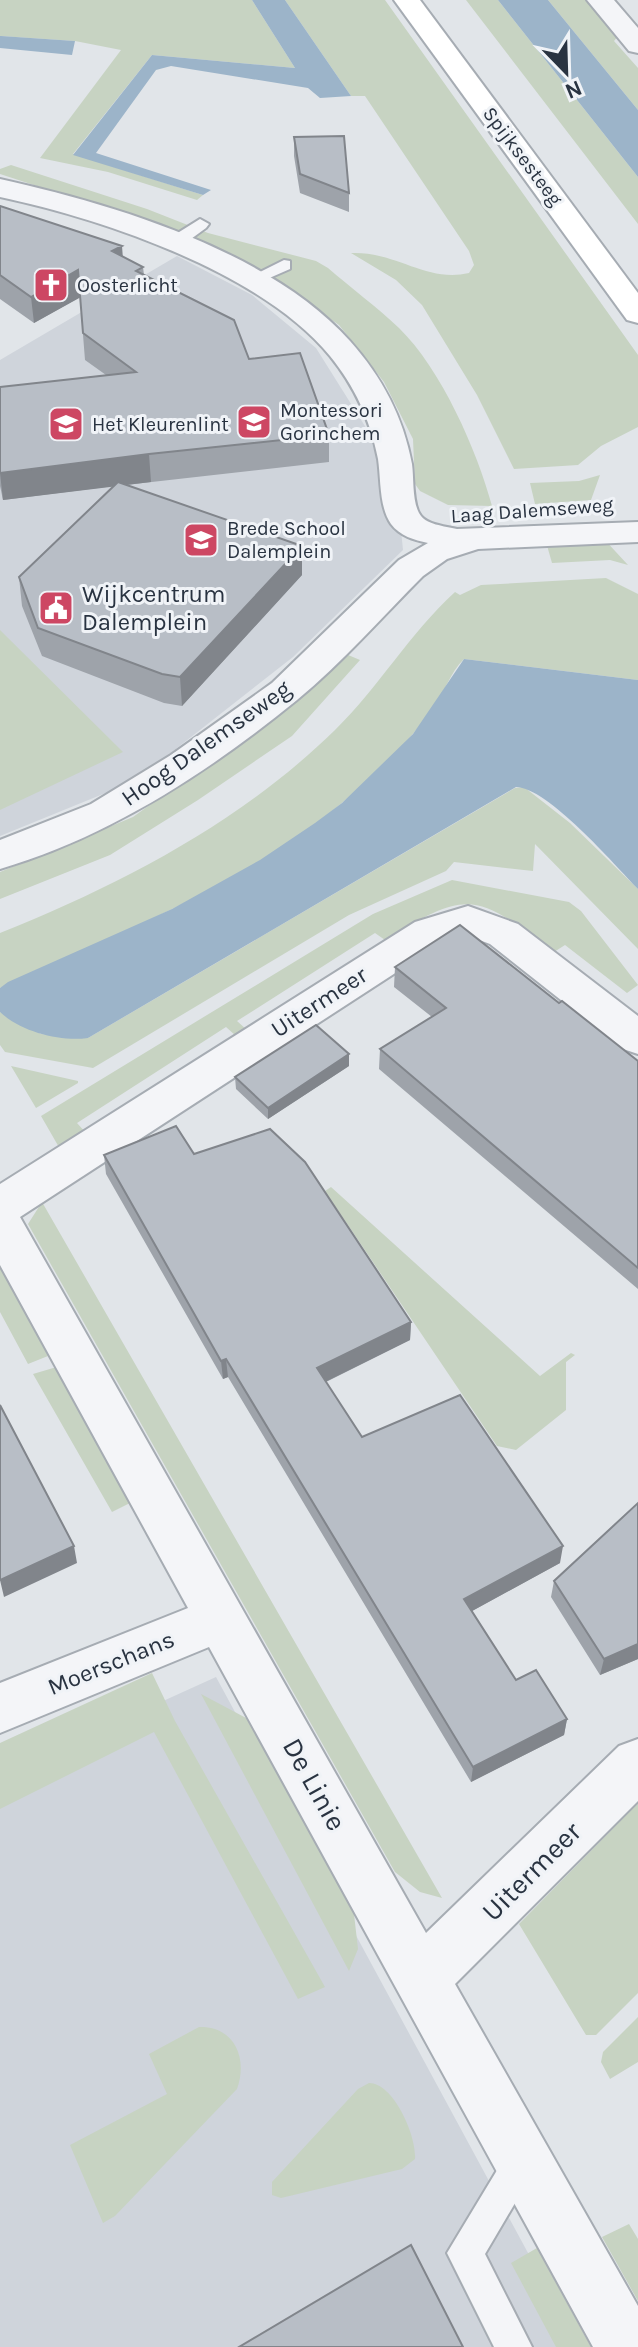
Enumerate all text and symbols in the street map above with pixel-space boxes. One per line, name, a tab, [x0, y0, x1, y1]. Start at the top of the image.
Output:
north arrow	[526, 32, 606, 112]
text: N	[561, 74, 586, 105]
street label: Spijksesteeg	[478, 102, 567, 210]
church icon: Oosterlicht	[32, 266, 70, 304]
place label: Oosterlicht	[77, 274, 178, 297]
place label: Montessori Gorinchem	[280, 399, 383, 445]
school or university icon: Montessori Gorinchem	[235, 403, 273, 441]
school or university icon: Het Kleurenlint	[47, 405, 85, 443]
place label: Het Kleurenlint	[92, 413, 229, 436]
street label: Laag Dalemseweg	[450, 493, 614, 528]
place label: Brede School Dalemplein	[227, 517, 346, 563]
school or university icon: Brede School Dalemplein	[182, 521, 220, 559]
place label: Wijkcentrum Dalemplein	[82, 580, 226, 636]
public building icon: Wijkcentrum Dalemplein	[37, 589, 75, 627]
street label: Hoog Dalemseweg	[116, 674, 296, 812]
street label: Uitermeer	[266, 961, 372, 1043]
street label: Moerschans	[44, 1625, 178, 1701]
street label: De Linie	[276, 1732, 353, 1836]
street label: Uitermeer	[475, 1814, 588, 1928]

